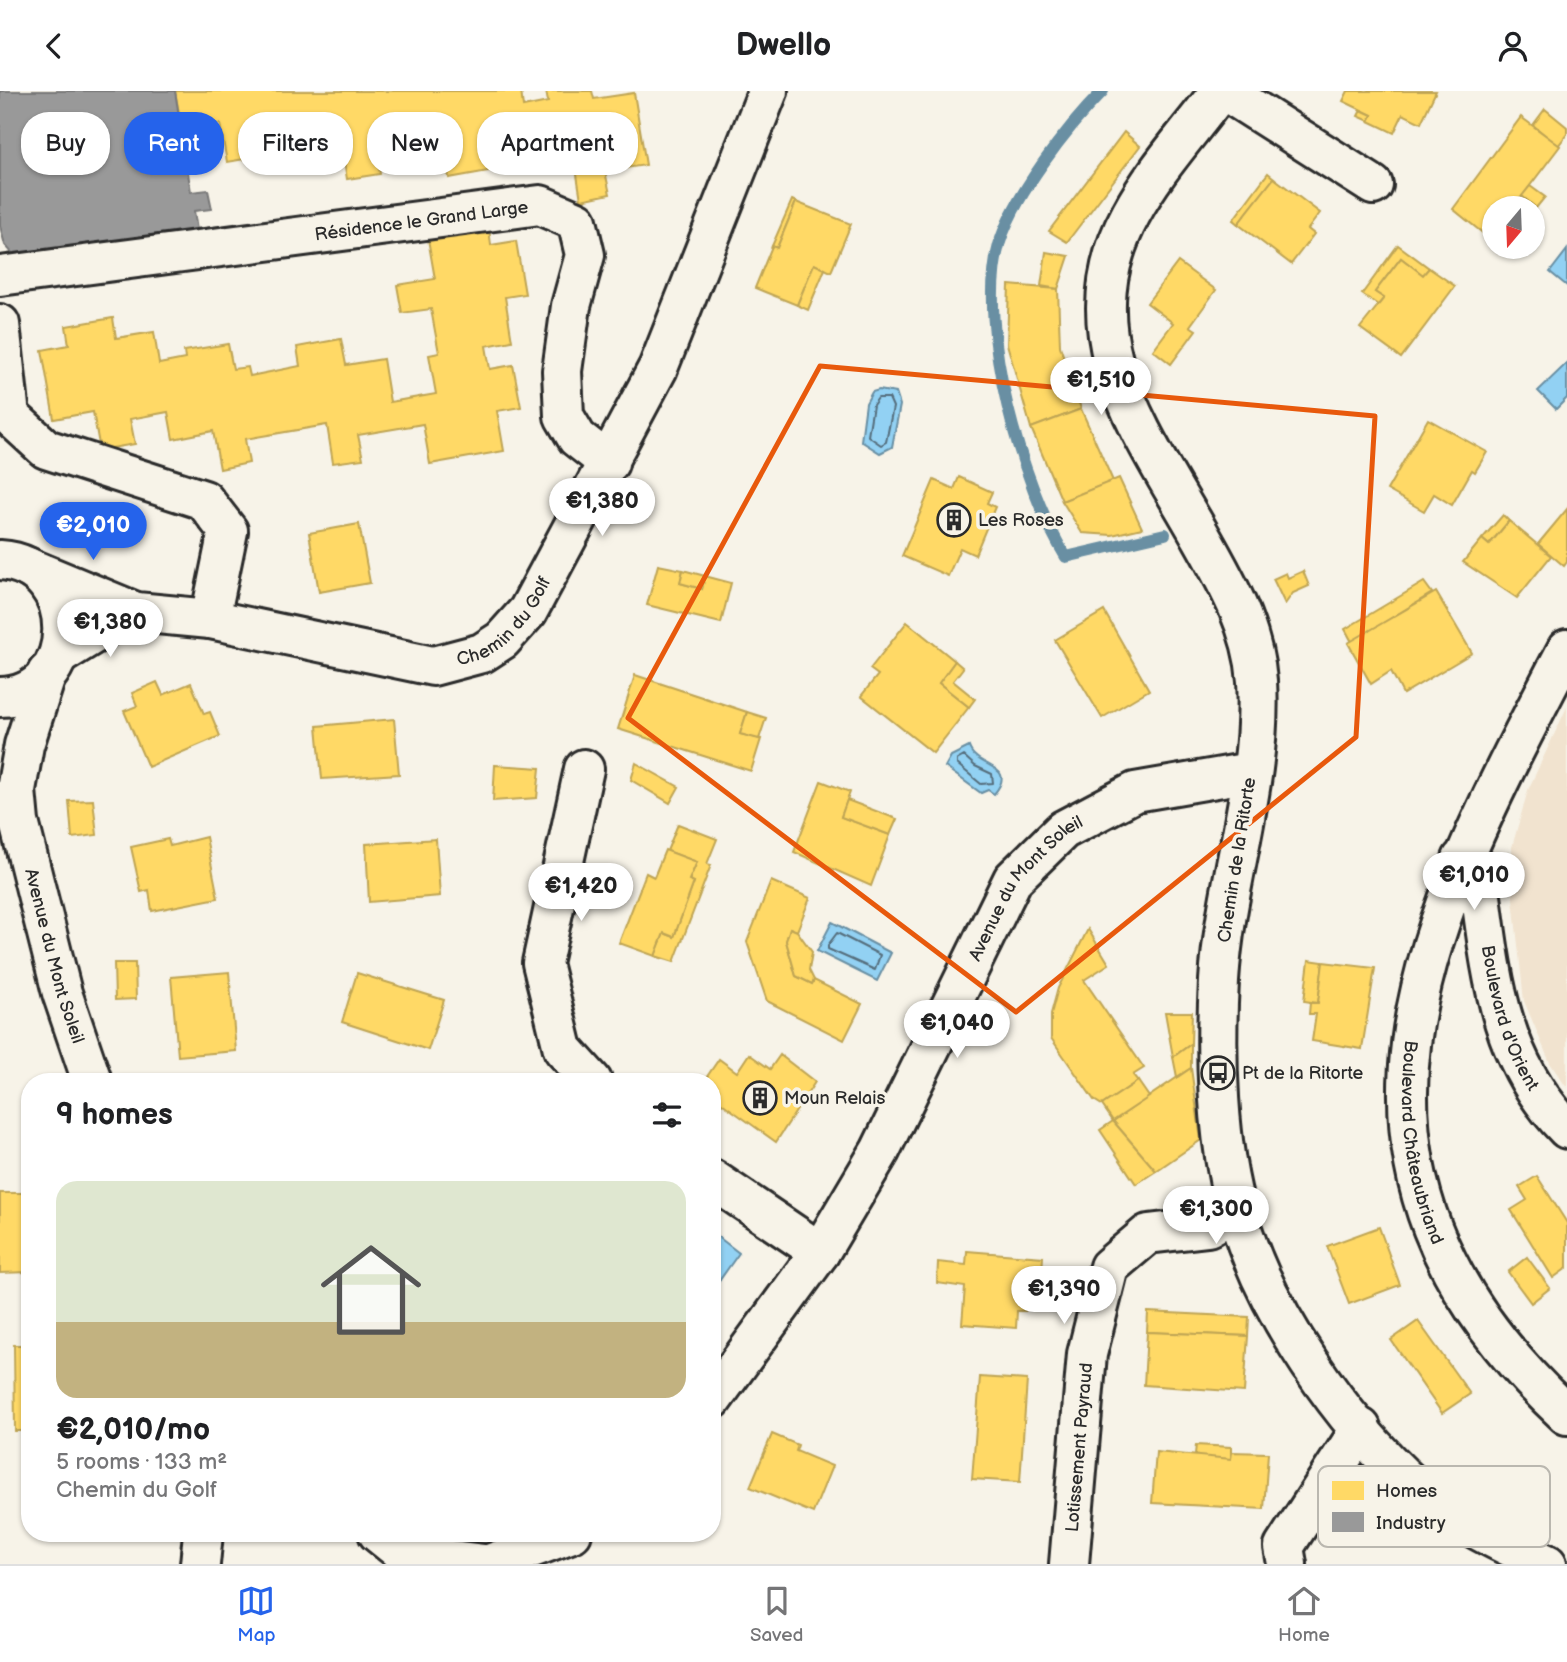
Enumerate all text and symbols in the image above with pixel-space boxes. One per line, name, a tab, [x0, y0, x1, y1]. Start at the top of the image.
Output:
text: Dwello	[736, 26, 831, 65]
icon: back	[35, 27, 73, 65]
icon: person	[1494, 27, 1532, 65]
chip: Buy	[21, 112, 110, 175]
chip: Rent	[124, 112, 224, 175]
chip: Filters	[238, 112, 353, 175]
chip: New	[367, 112, 463, 175]
chip: Apartment	[477, 112, 638, 175]
street label: Résidence le Grand Large	[313, 196, 530, 245]
north arrow	[1482, 196, 1545, 259]
map controls	[1482, 196, 1545, 259]
pin: €1,510	[1044, 357, 1158, 417]
text: €1,510	[1066, 366, 1136, 394]
pin: €1,380	[545, 479, 659, 538]
text: €1,380	[565, 487, 639, 515]
building icon: Les Roses	[935, 501, 973, 539]
pin: €2,010	[36, 503, 150, 562]
place label: Les Roses	[978, 510, 1064, 531]
text: €2,010	[56, 511, 130, 539]
street label: Chemin du Golf	[454, 573, 555, 670]
pin: €1,380	[53, 599, 167, 659]
text: €1,380	[73, 608, 147, 636]
street label: Chemin de la Ritorte	[1214, 776, 1260, 944]
street label: Avenue du Mont Soleil	[964, 811, 1086, 964]
pin: €1,010	[1417, 853, 1531, 912]
text: €1,010	[1439, 861, 1509, 889]
pin: €1,420	[524, 863, 638, 923]
street label: Avenue du Mont Soleil	[21, 866, 89, 1046]
text: €1,420	[544, 872, 618, 900]
street label: Boulevard d'Orient	[1477, 944, 1544, 1095]
pin: €1,040	[900, 1000, 1014, 1060]
text: €1,040	[920, 1009, 994, 1037]
street label: Boulevard Châteaubriand	[1397, 1039, 1448, 1247]
bus stop icon: Pt de la Ritorte	[1199, 1054, 1237, 1092]
place label: Pt de la Ritorte	[1242, 1063, 1363, 1084]
building icon: Moun Relais	[741, 1079, 779, 1117]
place label: Moun Relais	[784, 1088, 885, 1109]
icon: filters	[648, 1096, 686, 1134]
text: 9 homes	[56, 1097, 173, 1133]
pin: €1,300	[1159, 1187, 1273, 1246]
text: €1,300	[1179, 1195, 1253, 1223]
icon: home	[308, 1227, 434, 1353]
pin: €1,390	[1007, 1267, 1121, 1326]
text: €1,390	[1027, 1275, 1101, 1303]
street label: Lotissement Payraud	[1061, 1362, 1097, 1533]
text: €2,010/mo	[56, 1412, 210, 1448]
text: 5 rooms · 133 m²	[56, 1448, 227, 1476]
legend	[1318, 1466, 1550, 1547]
text: Chemin du Golf	[56, 1476, 217, 1504]
text: Homes	[1376, 1480, 1437, 1503]
text: Industry	[1376, 1512, 1446, 1535]
tab: Map	[237, 1582, 275, 1647]
tab: Saved	[750, 1582, 803, 1647]
tab: Home	[1278, 1582, 1330, 1647]

